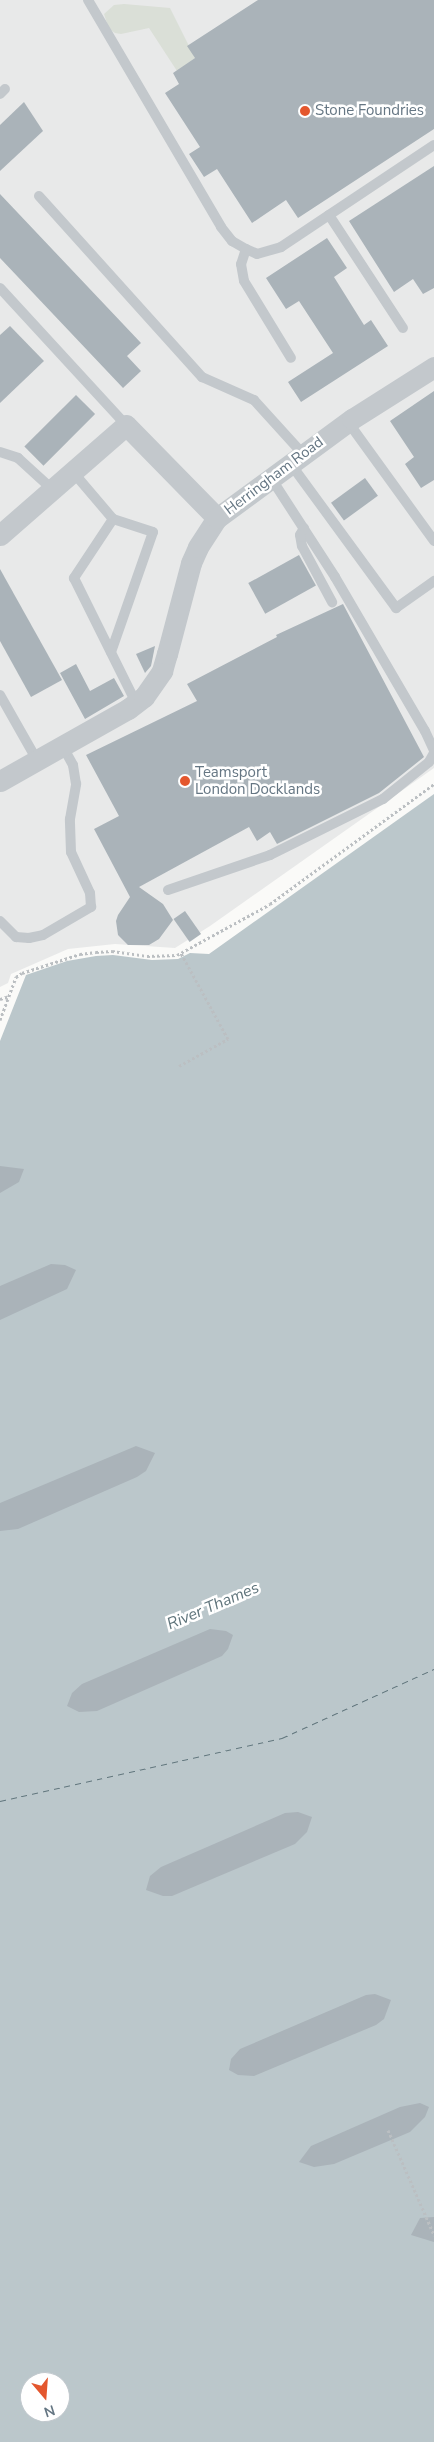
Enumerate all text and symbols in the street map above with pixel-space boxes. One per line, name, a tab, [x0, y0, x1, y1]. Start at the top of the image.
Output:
place label: Stone Foundries	[315, 102, 424, 120]
marker: Stone Foundries	[299, 105, 311, 117]
street label: Herringham Road	[221, 433, 327, 519]
place label: Teamsport London Docklands	[195, 763, 320, 798]
marker: Teamsport London Docklands	[179, 775, 191, 787]
water label: River Thames	[164, 1578, 262, 1634]
north arrow	[20, 2372, 70, 2422]
text: N	[42, 2400, 57, 2421]

